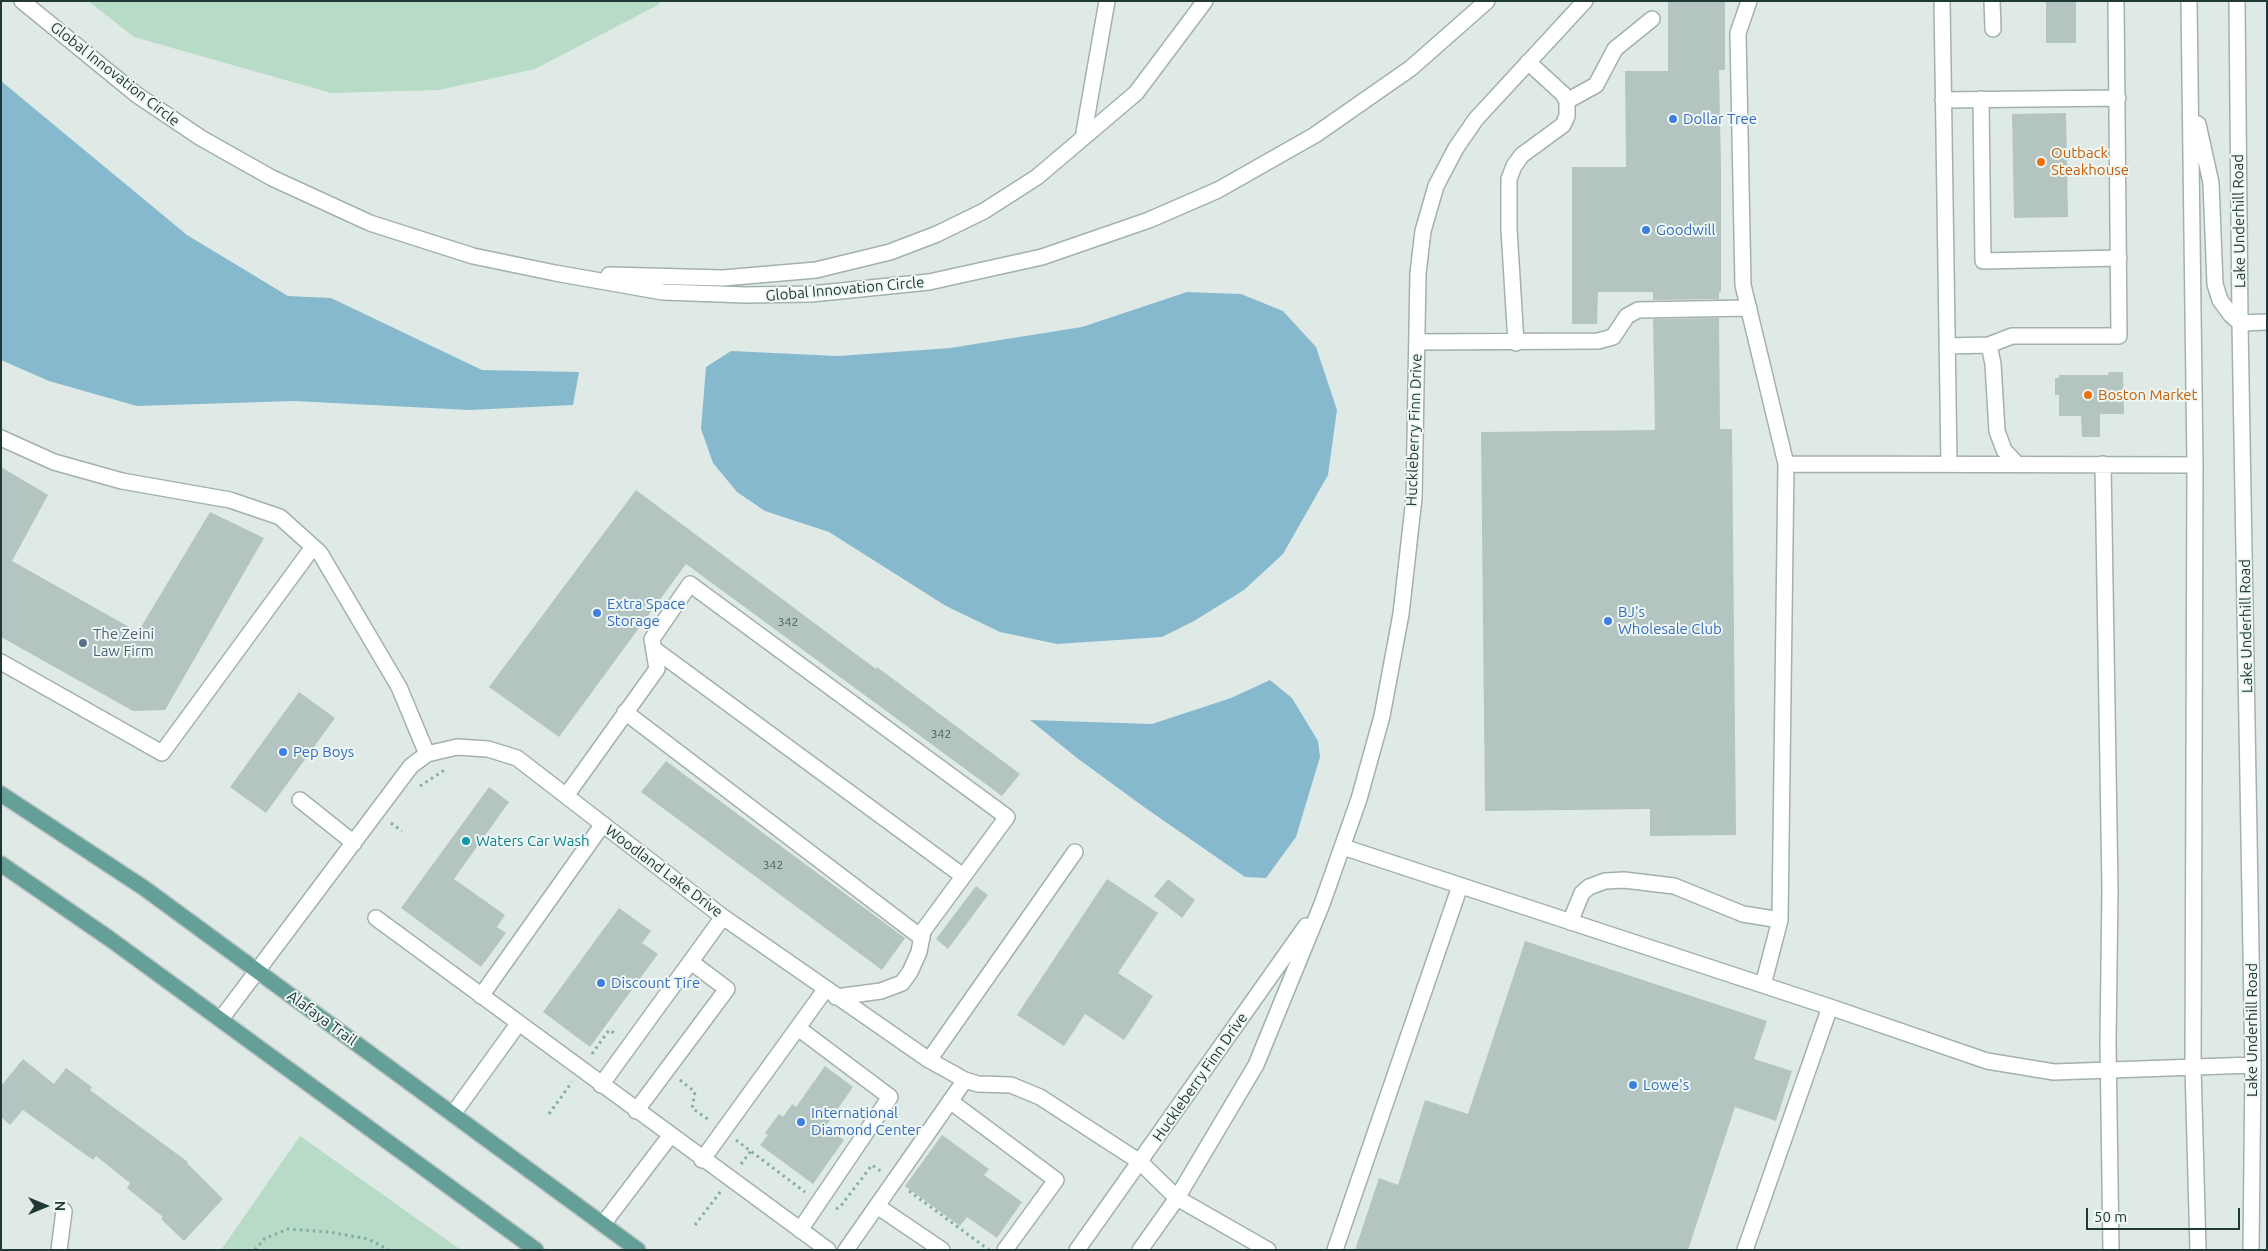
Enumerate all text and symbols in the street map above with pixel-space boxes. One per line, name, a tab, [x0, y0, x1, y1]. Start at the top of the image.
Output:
street label: Global Innovation Circle	[47, 18, 183, 130]
place label: Dollar Tree	[1683, 110, 1757, 128]
marker: Dollar Tree	[1667, 113, 1679, 125]
place label: Outback Steakhouse	[2051, 144, 2129, 179]
street label: Lake Underhill Road	[2229, 154, 2249, 288]
marker: Outback Steakhouse	[2035, 156, 2047, 168]
place label: Goodwill	[1656, 221, 1715, 239]
marker: Goodwill	[1640, 224, 1652, 236]
street label: Global Innovation Circle	[765, 273, 925, 305]
street label: Huckleberry Finn Drive	[1402, 353, 1426, 507]
place label: Boston Market	[2098, 386, 2197, 404]
marker: Boston Market	[2082, 389, 2094, 401]
street label: Lake Underhill Road	[2236, 559, 2256, 693]
place label: Extra Space Storage	[607, 595, 685, 630]
place label: BJ's Wholesale Club	[1618, 603, 1722, 638]
marker: Extra Space Storage	[591, 607, 603, 619]
house number: 342	[778, 615, 798, 629]
marker: BJ's Wholesale Club	[1602, 615, 1614, 627]
place label: The Zeini Law Firm	[93, 625, 154, 660]
marker: The Zeini Law Firm	[77, 637, 89, 649]
house number: 342	[931, 727, 951, 741]
place label: Pep Boys	[293, 743, 354, 761]
marker: Pep Boys	[277, 746, 289, 758]
street label: Woodland Lake Drive	[602, 821, 726, 921]
place label: Waters Car Wash	[476, 832, 589, 850]
marker: Waters Car Wash	[460, 835, 472, 847]
house number: 342	[763, 858, 783, 872]
street label: Lake Underhill Road	[2243, 963, 2261, 1097]
place label: Discount Tire	[611, 974, 700, 992]
marker: Discount Tire	[595, 977, 607, 989]
street label: Alafaya Trail	[284, 987, 360, 1049]
street label: Huckleberry Finn Drive	[1149, 1009, 1251, 1145]
place label: Lowe's	[1643, 1076, 1689, 1094]
marker: Lowe's	[1627, 1079, 1639, 1091]
place label: International Diamond Center	[811, 1104, 921, 1139]
marker: International Diamond Center	[795, 1116, 807, 1128]
north arrow	[20, 1181, 70, 1231]
scale bar	[2088, 1198, 2242, 1230]
text: N	[52, 1201, 68, 1211]
text: 50 m	[2094, 1208, 2127, 1225]

